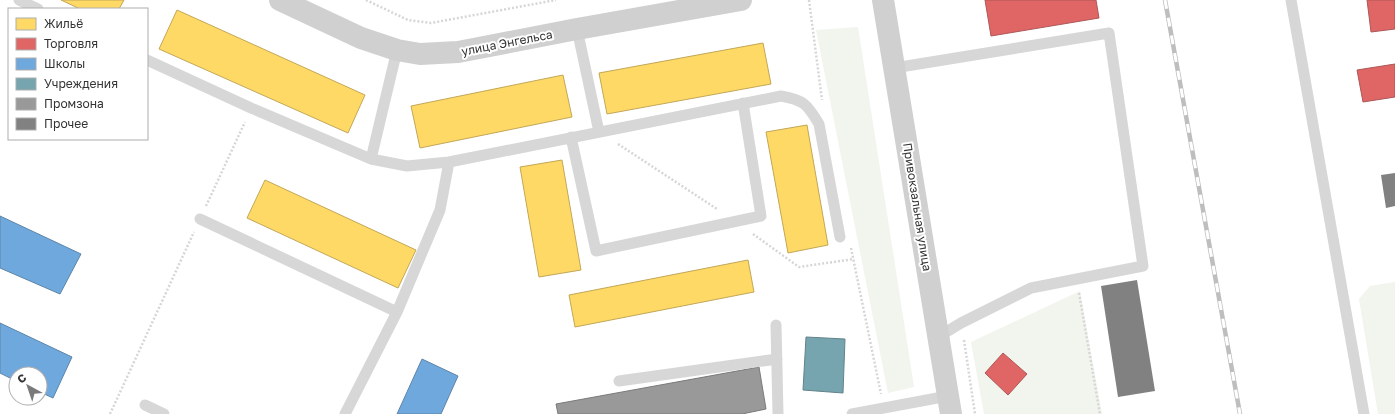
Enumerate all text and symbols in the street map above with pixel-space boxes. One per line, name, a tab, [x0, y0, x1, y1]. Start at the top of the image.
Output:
legend	[8, 8, 148, 140]
text: Жильё	[44, 16, 83, 31]
street label: улица Энгельса	[460, 26, 554, 59]
text: Торговля	[44, 36, 98, 51]
text: Школы	[44, 56, 85, 71]
text: Учреждения	[44, 76, 118, 91]
text: Промзона	[44, 96, 104, 111]
text: Прочее	[44, 116, 88, 131]
street label: Привокзальная улица	[900, 142, 935, 272]
north arrow	[8, 366, 48, 406]
text: С	[14, 370, 29, 385]

